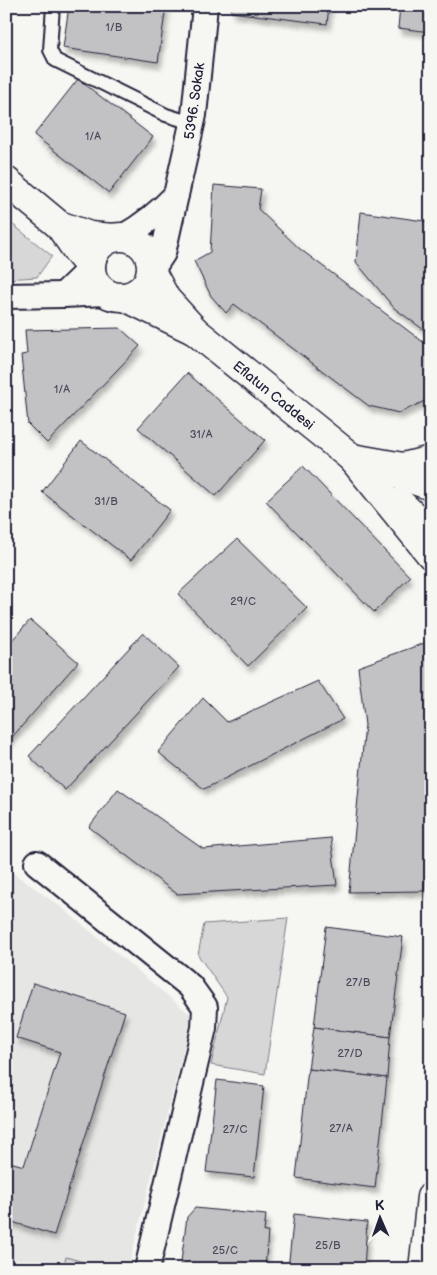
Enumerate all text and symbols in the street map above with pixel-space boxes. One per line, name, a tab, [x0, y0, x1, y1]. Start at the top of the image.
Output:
house number: 1/B	[106, 21, 123, 34]
street label: 5396. Sokak	[181, 61, 208, 141]
house number: 1/A	[85, 130, 101, 143]
street label: Eflatun Caddesi	[230, 357, 318, 433]
house number: 1/A	[54, 383, 70, 396]
house number: 31/A	[190, 428, 213, 441]
house number: 31/B	[94, 495, 118, 508]
house number: 29/C	[230, 595, 256, 608]
house number: 27/B	[346, 976, 371, 989]
house number: 27/D	[338, 1047, 362, 1060]
house number: 27/A	[329, 1122, 353, 1135]
house number: 27/C	[223, 1123, 247, 1136]
north arrow	[354, 1192, 404, 1242]
text: K	[375, 1197, 385, 1214]
house number: 25/B	[315, 1239, 341, 1252]
house number: 25/C	[212, 1244, 238, 1257]

